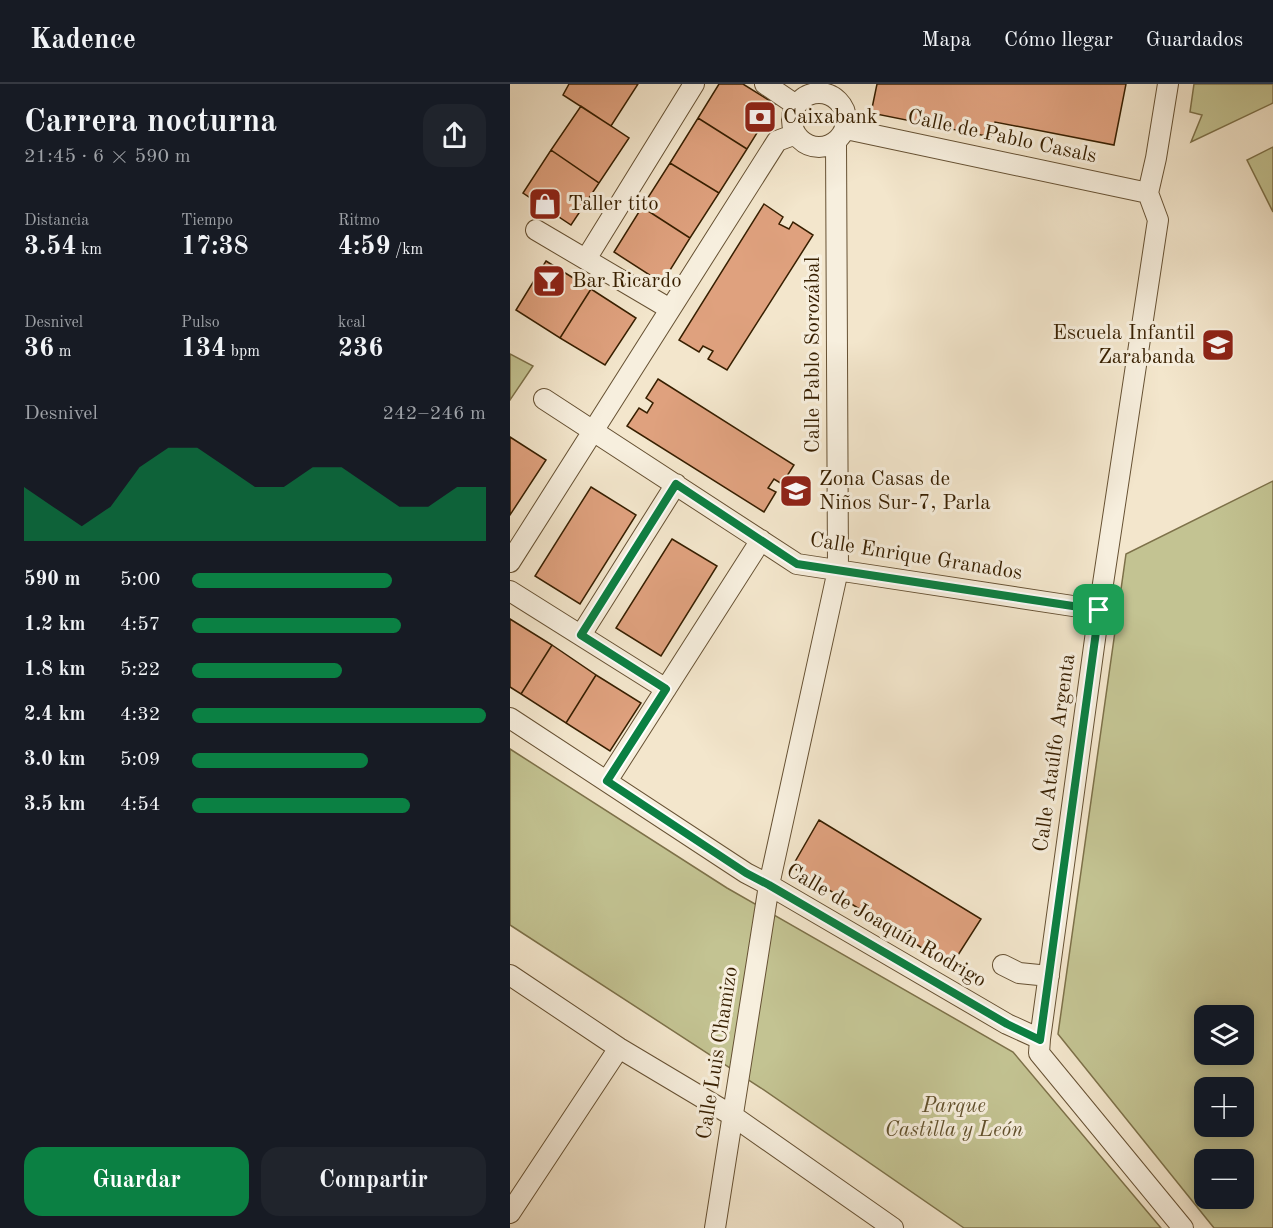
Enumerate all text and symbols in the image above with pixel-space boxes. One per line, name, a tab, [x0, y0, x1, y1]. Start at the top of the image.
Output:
text: Kadence	[30, 27, 136, 55]
text: Mapa	[922, 30, 971, 51]
text: Cómo llegar	[1004, 30, 1113, 51]
text: Guardados	[1146, 30, 1243, 51]
bank icon: Caixabank	[742, 99, 778, 135]
button: share	[423, 104, 486, 167]
text: Carrera nocturna	[24, 106, 277, 139]
place label: Caixabank	[783, 107, 878, 128]
street label: Calle de Pablo Casals	[905, 107, 1099, 167]
text: 21:45 · 6 × 590 m	[24, 147, 191, 167]
shop icon: Taller tito	[527, 186, 563, 222]
place label: Taller tito	[568, 194, 659, 215]
text: Distancia	[24, 213, 89, 229]
text: Tiempo	[181, 213, 233, 229]
text: Ritmo	[338, 213, 380, 229]
text: 3.54	[24, 234, 77, 260]
text: 17:38	[181, 234, 249, 260]
text: 4:59	[338, 234, 391, 260]
text: km	[77, 242, 102, 258]
text: /km	[391, 242, 423, 258]
street label: Calle Pablo Sorozábal	[803, 256, 824, 453]
bar icon: Bar Ricardo	[531, 263, 567, 299]
place label: Bar Ricardo	[572, 271, 682, 292]
text: Desnivel	[24, 315, 83, 331]
text: Pulso	[181, 315, 220, 331]
text: kcal	[338, 315, 366, 331]
place label: Escuela Infantil Zarabanda	[1052, 323, 1195, 368]
school or university icon: Escuela Infantil Zarabanda	[1200, 327, 1236, 363]
text: 36	[24, 336, 54, 362]
text: 134	[181, 336, 226, 362]
text: 236	[338, 336, 383, 362]
text: m	[54, 344, 71, 360]
text: bpm	[226, 344, 260, 360]
text: Desnivel	[24, 404, 98, 424]
text: 242–246 m	[383, 404, 486, 424]
place label: Zona Casas de Niños Sur-7, Parla	[819, 469, 991, 514]
school or university icon: Zona Casas de Niños Sur-7, Parla	[778, 473, 814, 509]
street label: Calle Enrique Granados	[808, 530, 1024, 584]
text: 590 m	[24, 570, 80, 590]
text: 5:00	[120, 570, 160, 590]
pin	[1073, 584, 1124, 635]
icon: arrive	[1082, 593, 1115, 626]
text: 1.2 km	[24, 615, 86, 635]
text: 4:57	[120, 615, 160, 635]
street label: Calle Ataúlfo Argenta	[1031, 653, 1079, 853]
text: 1.8 km	[24, 660, 86, 680]
text: 5:22	[120, 660, 160, 680]
text: 2.4 km	[24, 705, 86, 725]
text: 4:32	[120, 705, 160, 725]
text: 3.0 km	[24, 750, 86, 770]
text: 5:09	[120, 750, 160, 770]
text: 3.5 km	[24, 795, 86, 815]
text: 4:54	[120, 795, 160, 815]
street label: Calle de Joaquín Rodrigo	[782, 860, 990, 992]
street label: Calle Luis Chamizo	[694, 965, 742, 1141]
map controls	[1194, 1005, 1254, 1209]
button: layers	[1194, 1005, 1254, 1065]
button: +	[1194, 1077, 1254, 1137]
park label: Parque Castilla y León	[885, 1096, 1023, 1141]
button: Guardar	[24, 1147, 249, 1216]
button: Compartir	[261, 1147, 486, 1216]
button: −	[1194, 1149, 1254, 1209]

